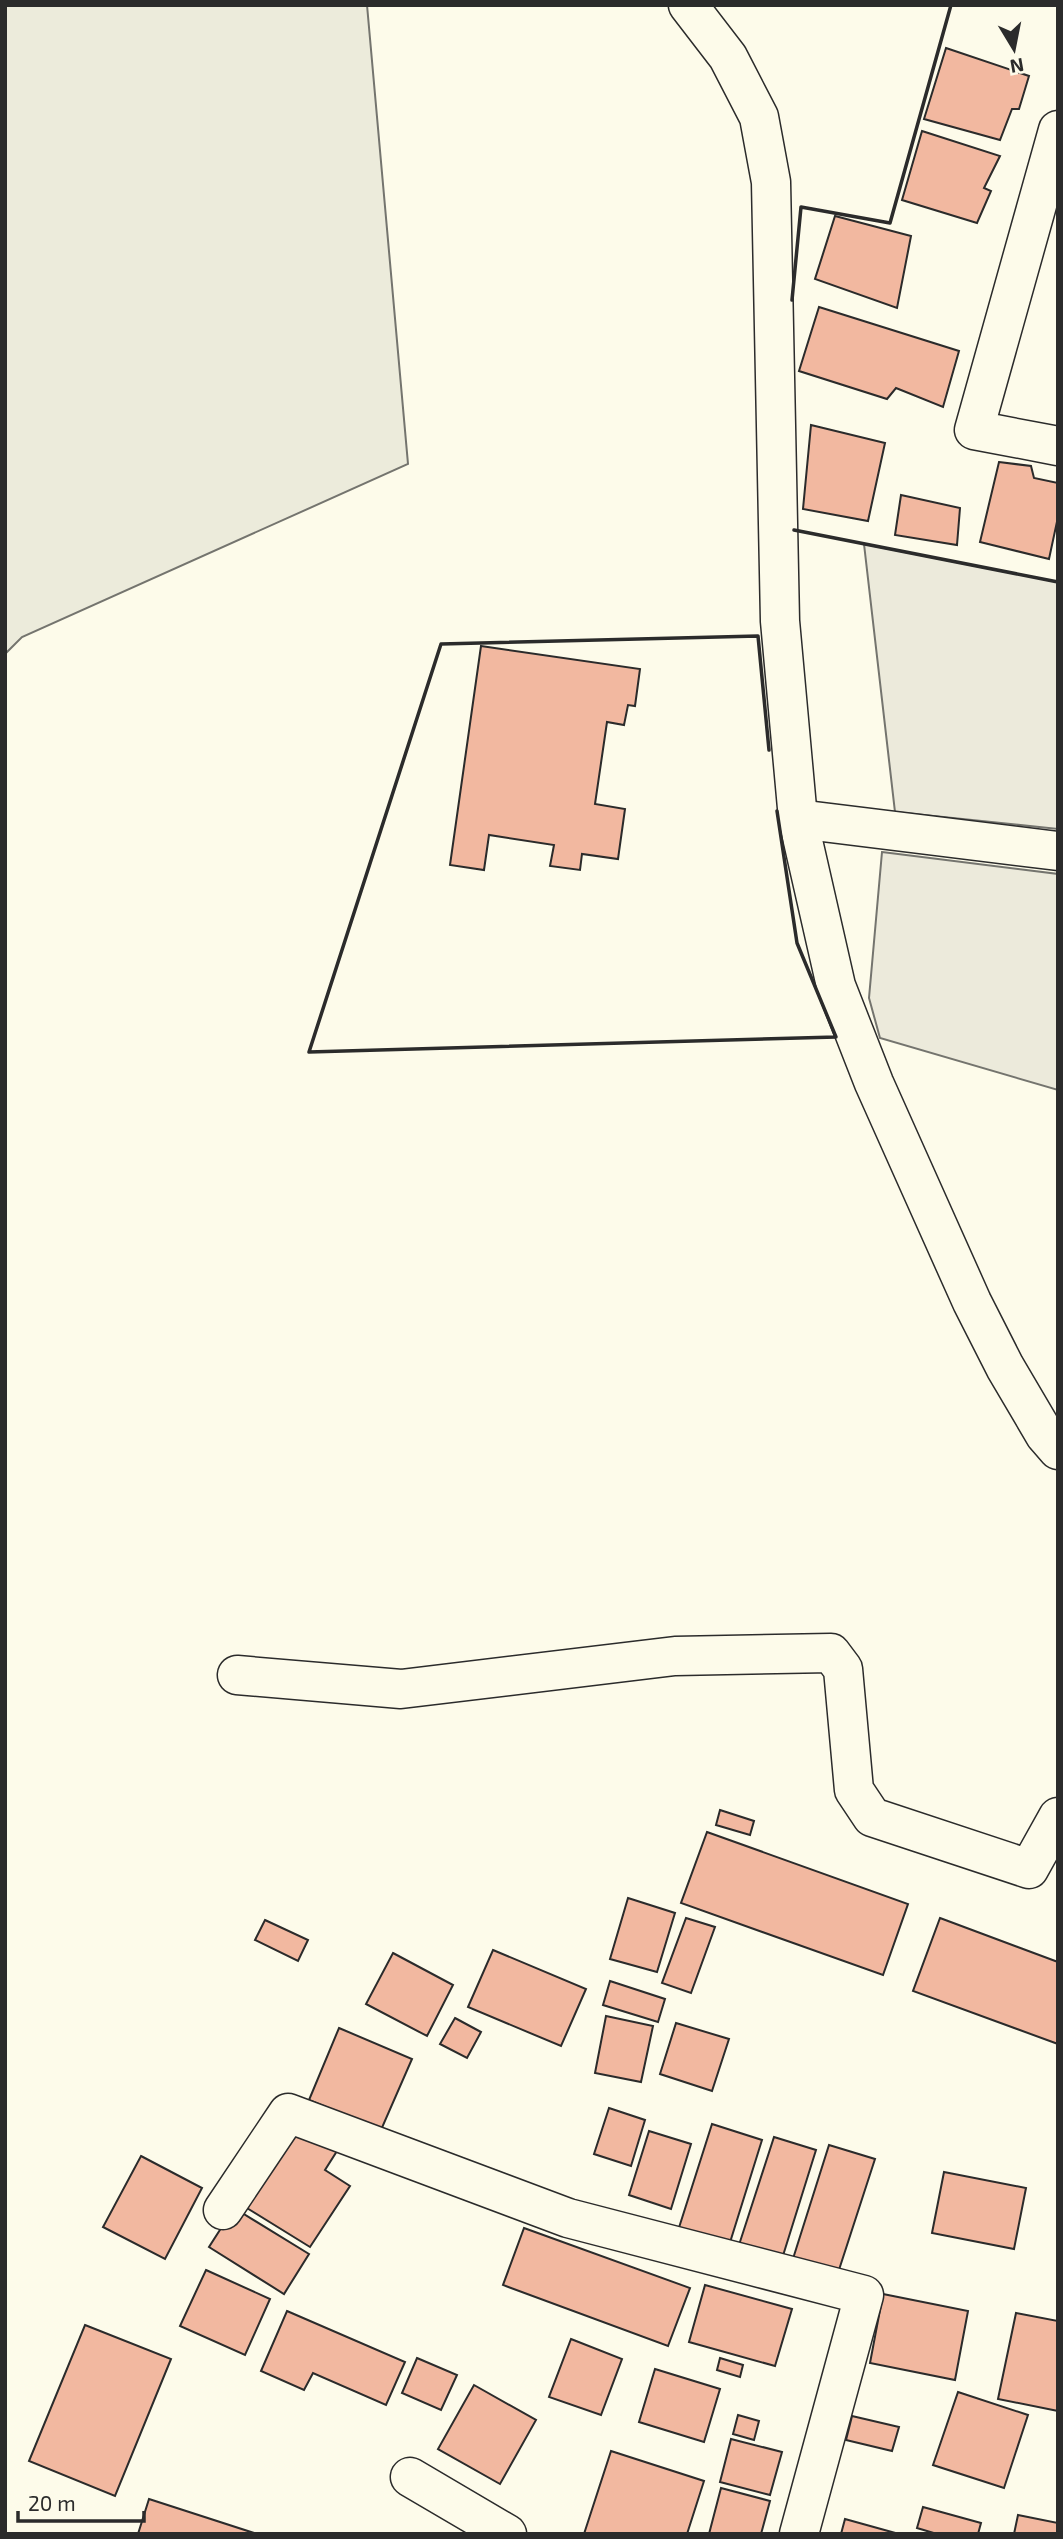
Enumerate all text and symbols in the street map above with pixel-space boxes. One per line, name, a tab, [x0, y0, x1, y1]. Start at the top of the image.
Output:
north arrow	[979, 14, 1049, 84]
text: N	[1008, 54, 1026, 79]
scale bar	[18, 2480, 144, 2524]
text: 20 m	[28, 2490, 76, 2515]

